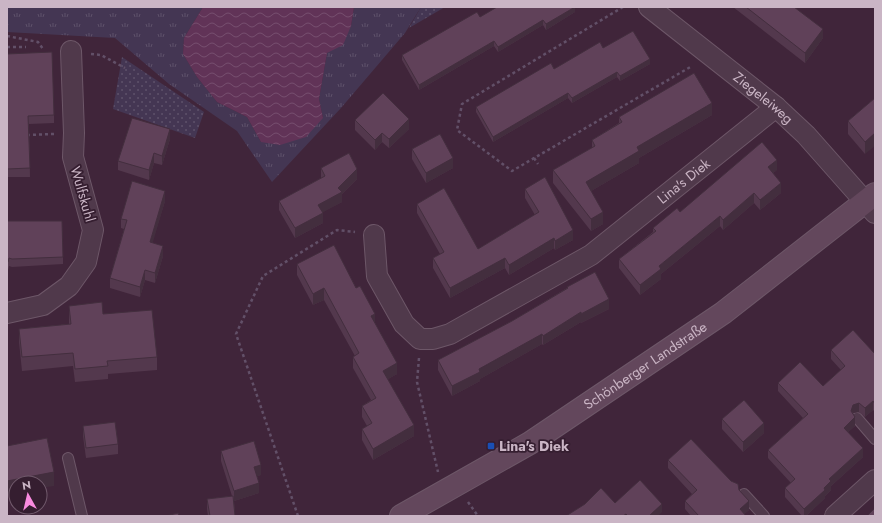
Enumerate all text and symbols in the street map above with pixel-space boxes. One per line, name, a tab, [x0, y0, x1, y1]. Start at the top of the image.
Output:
street label: Ziegeleiweg	[729, 67, 798, 128]
street label: Lina's Diek	[653, 153, 715, 208]
street label: Wulfskuhl	[66, 164, 100, 224]
street label: Schönberger Landstraße	[579, 317, 711, 414]
place label: Lina's Diek	[499, 436, 569, 456]
marker: Lina's Diek	[486, 441, 496, 451]
north arrow	[8, 475, 48, 515]
text: N	[21, 477, 32, 494]

